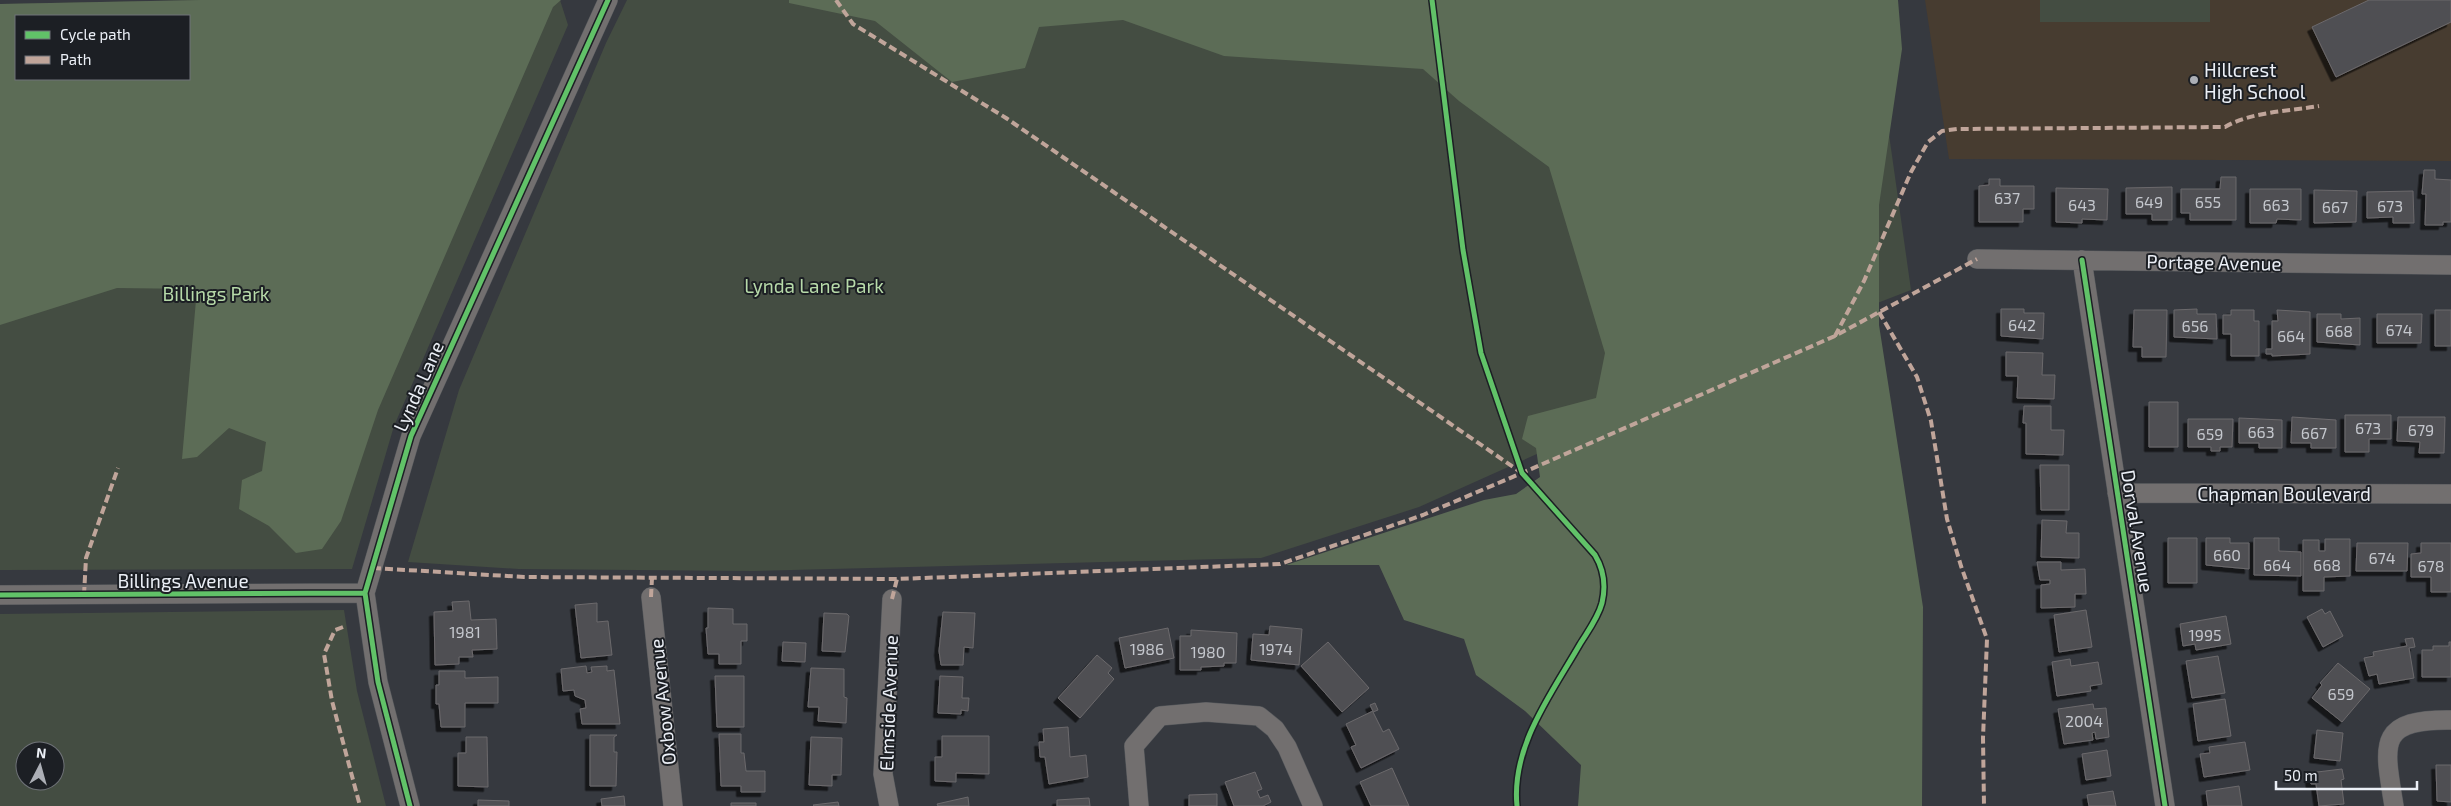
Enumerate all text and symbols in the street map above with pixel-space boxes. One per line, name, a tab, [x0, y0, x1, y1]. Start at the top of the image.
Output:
legend	[15, 15, 190, 80]
text: Cycle path	[60, 25, 131, 43]
text: Path	[60, 50, 91, 68]
place label: Hillcrest High School	[2204, 58, 2306, 103]
marker: Hillcrest High School	[2188, 74, 2200, 86]
house number: 637	[1994, 188, 2020, 207]
house number: 649	[2135, 192, 2163, 211]
house number: 655	[2195, 192, 2221, 211]
house number: 643	[2068, 195, 2096, 214]
house number: 663	[2262, 195, 2290, 214]
house number: 673	[2377, 196, 2403, 215]
house number: 667	[2322, 197, 2348, 216]
street label: Portage Avenue	[2146, 249, 2282, 275]
park label: Lynda Lane Park	[744, 274, 884, 297]
park label: Billings Park	[163, 282, 270, 305]
house number: 642	[2008, 315, 2036, 334]
house number: 656	[2182, 316, 2208, 335]
house number: 674	[2385, 320, 2413, 339]
house number: 668	[2325, 321, 2353, 340]
house number: 664	[2277, 326, 2305, 345]
street label: Lynda Lane	[388, 337, 448, 435]
house number: 673	[2355, 418, 2381, 437]
house number: 679	[2408, 420, 2434, 439]
house number: 663	[2247, 422, 2275, 441]
house number: 667	[2301, 423, 2327, 442]
house number: 659	[2197, 424, 2223, 443]
street label: Dorval Avenue	[2117, 468, 2159, 594]
street label: Chapman Boulevard	[2197, 482, 2371, 505]
house number: 660	[2213, 545, 2241, 564]
house number: 674	[2368, 548, 2396, 567]
house number: 664	[2263, 555, 2291, 574]
house number: 668	[2313, 555, 2341, 574]
house number: 678	[2417, 556, 2445, 575]
street label: Billings Avenue	[117, 569, 249, 592]
house number: 1981	[449, 622, 481, 641]
house number: 1995	[2188, 625, 2222, 644]
street label: Elmside Avenue	[874, 635, 902, 771]
street label: Oxbow Avenue	[644, 638, 680, 766]
house number: 1986	[1130, 639, 1164, 658]
house number: 1974	[1259, 639, 1293, 658]
house number: 1980	[1191, 642, 1225, 661]
house number: 659	[2328, 684, 2354, 703]
house number: 2004	[2065, 711, 2103, 730]
north arrow	[15, 741, 65, 791]
text: N	[35, 744, 47, 762]
scale bar	[2276, 758, 2417, 790]
text: 50 m	[2284, 766, 2318, 784]

